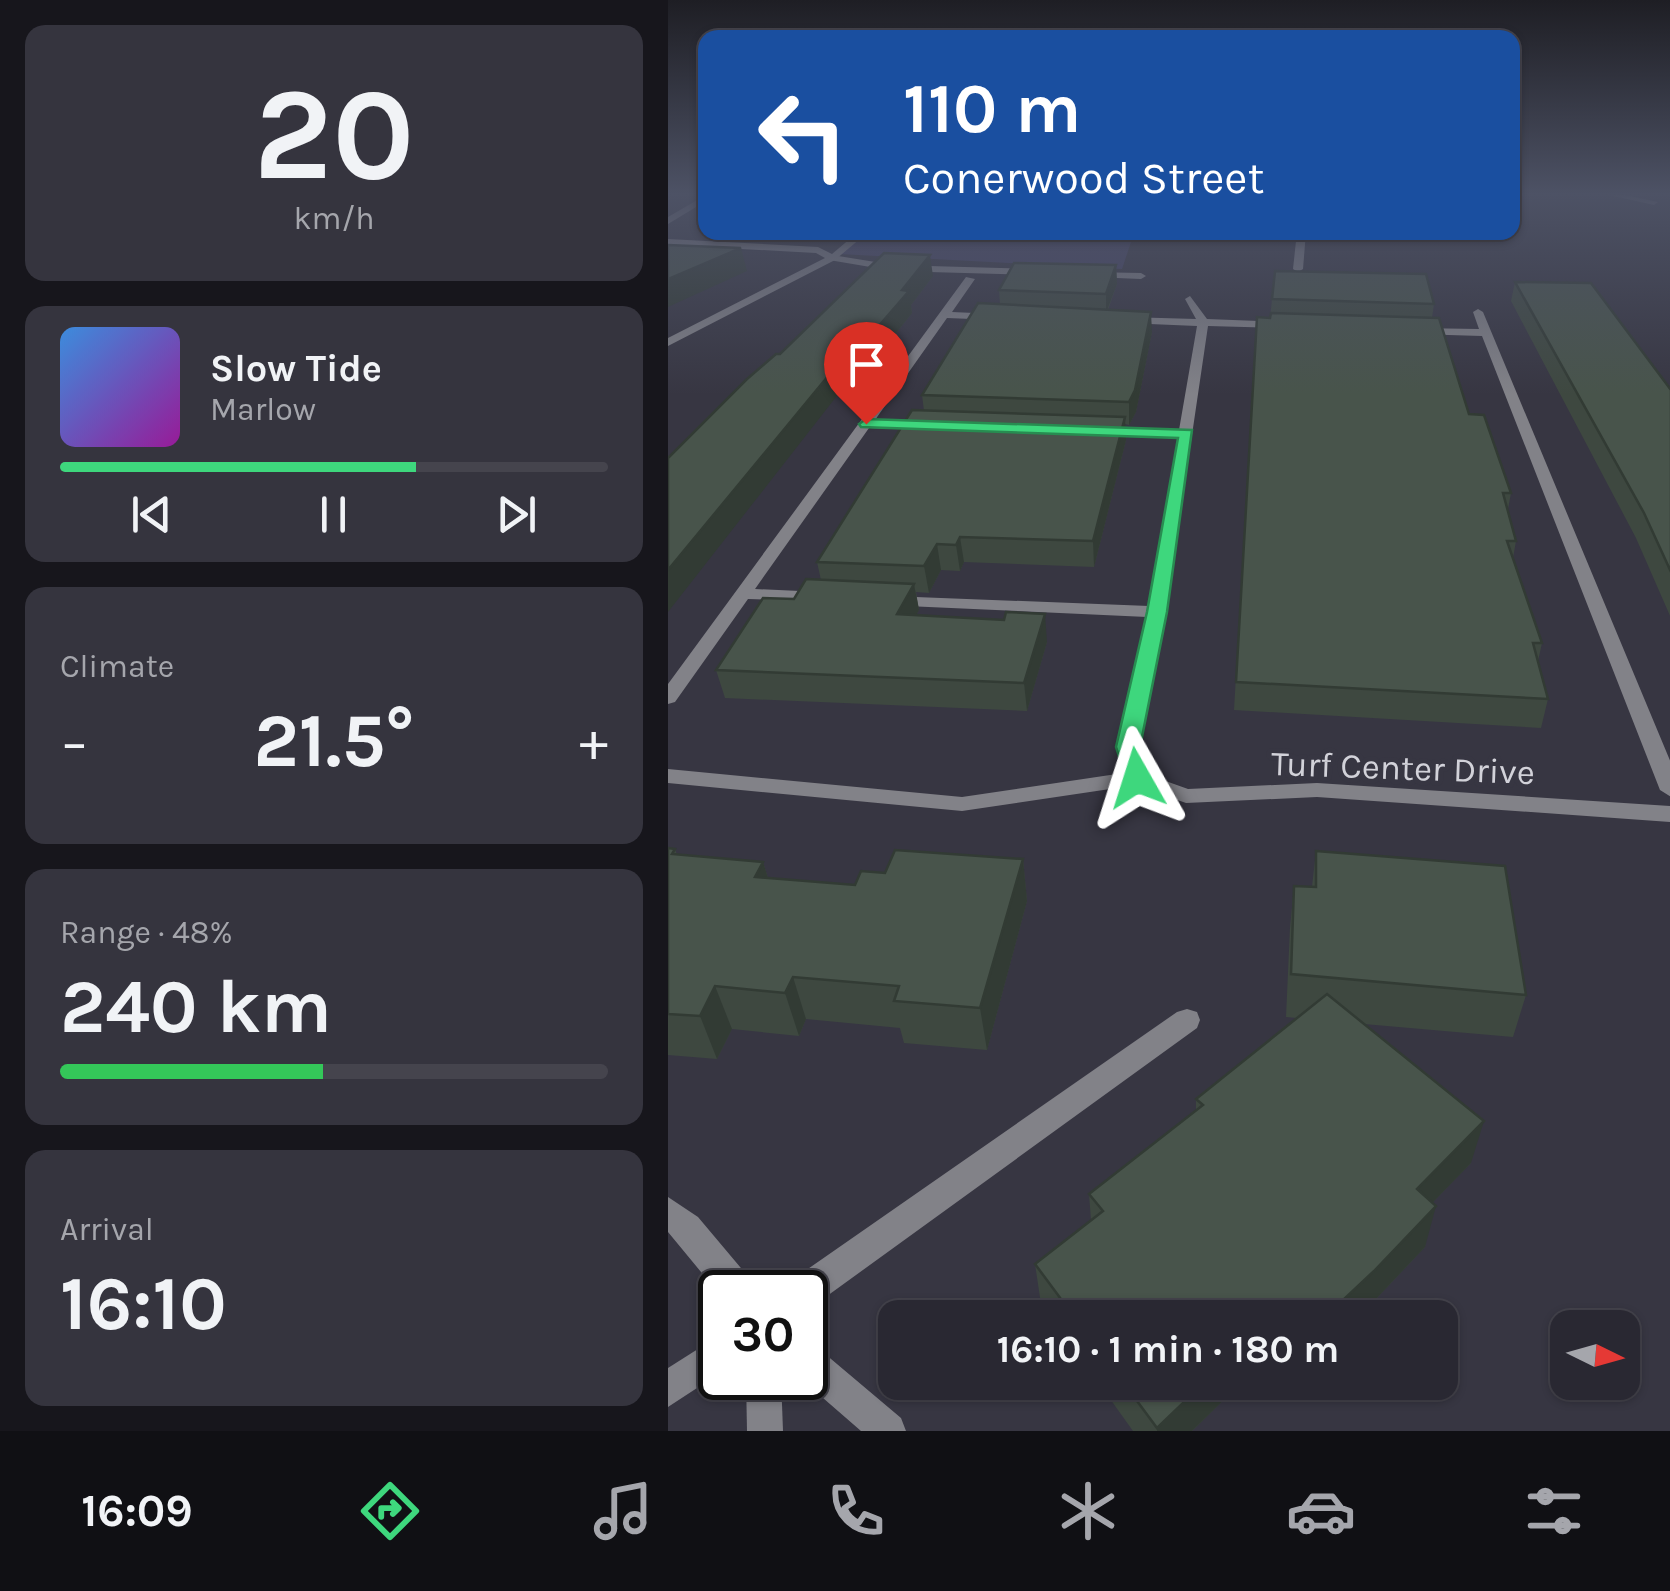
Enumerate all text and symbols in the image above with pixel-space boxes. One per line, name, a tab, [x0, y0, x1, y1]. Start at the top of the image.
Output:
text: 20	[254, 59, 414, 211]
text: 110 m	[903, 68, 1081, 150]
icon: left	[738, 70, 868, 200]
text: Conerwood Street	[903, 152, 1264, 204]
text: km/h	[293, 200, 375, 237]
pin	[824, 322, 909, 425]
icon: arrive	[839, 337, 894, 392]
text: Slow Tide	[210, 346, 382, 391]
text: Marlow	[210, 391, 316, 428]
icon: previous	[124, 487, 179, 542]
icon: pause	[306, 487, 361, 542]
icon: next	[489, 487, 544, 542]
text: Climate	[60, 648, 174, 685]
text: 21.5°	[253, 697, 415, 785]
text: −	[60, 710, 89, 774]
text: +	[579, 710, 608, 774]
position arrow	[1085, 726, 1189, 830]
street label: Turf Center Drive	[1271, 743, 1535, 793]
text: Range · 48%	[60, 914, 233, 951]
text: 240 km	[60, 963, 332, 1051]
text: Arrival	[60, 1211, 154, 1248]
text: 16:10	[60, 1260, 227, 1348]
speed limit sign: 30	[698, 1270, 828, 1400]
north arrow	[1550, 1310, 1640, 1400]
map controls	[1550, 1310, 1640, 1400]
text: 16:10 · 1 min · 180 m	[997, 1327, 1339, 1372]
icon: directions	[355, 1476, 425, 1546]
icon: music	[588, 1476, 658, 1546]
icon: phone	[821, 1476, 891, 1546]
icon: climate	[1053, 1476, 1123, 1546]
icon: car	[1286, 1476, 1356, 1546]
icon: filters	[1519, 1476, 1589, 1546]
text: 16:09	[81, 1485, 193, 1537]

